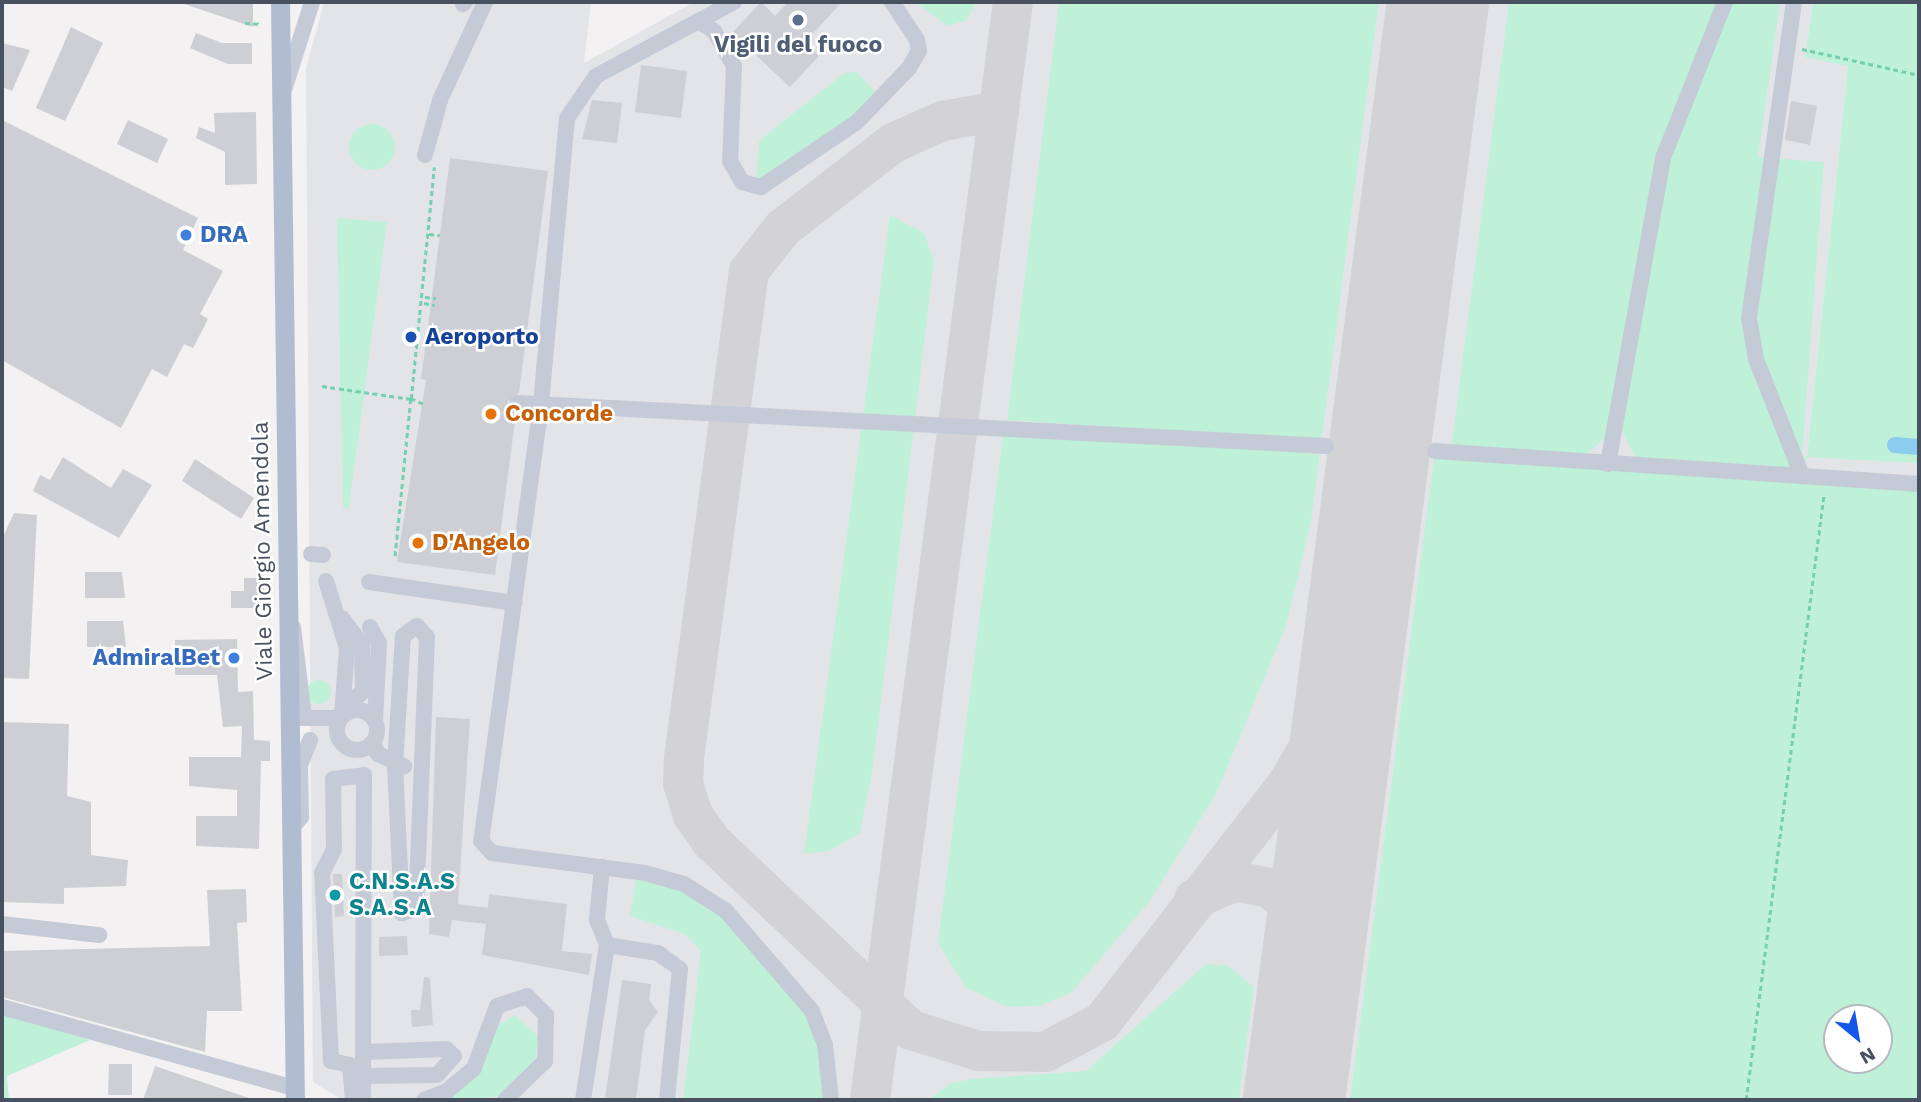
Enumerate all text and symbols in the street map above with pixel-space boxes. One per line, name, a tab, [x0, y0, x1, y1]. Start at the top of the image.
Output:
marker: Vigili del fuoco	[790, 12, 806, 28]
place label: Vigili del fuoco	[714, 31, 882, 59]
place label: DRA	[200, 221, 248, 249]
marker: DRA	[178, 227, 194, 243]
place label: Aeroporto	[425, 323, 539, 351]
marker: Aeroporto	[403, 329, 419, 345]
place label: Concorde	[505, 400, 613, 428]
marker: Concorde	[483, 406, 499, 422]
street label: Viale Giorgio Amendola	[247, 421, 279, 681]
place label: D'Angelo	[432, 529, 530, 557]
marker: D'Angelo	[410, 535, 426, 551]
place label: AdmiralBet	[92, 644, 220, 672]
marker: AdmiralBet	[226, 650, 242, 666]
place label: C.N.S.A.S S.A.S.A	[349, 868, 455, 922]
marker: C.N.S.A.S S.A.S.A	[327, 887, 343, 903]
north arrow	[1823, 1004, 1893, 1074]
text: N	[1856, 1042, 1880, 1069]

